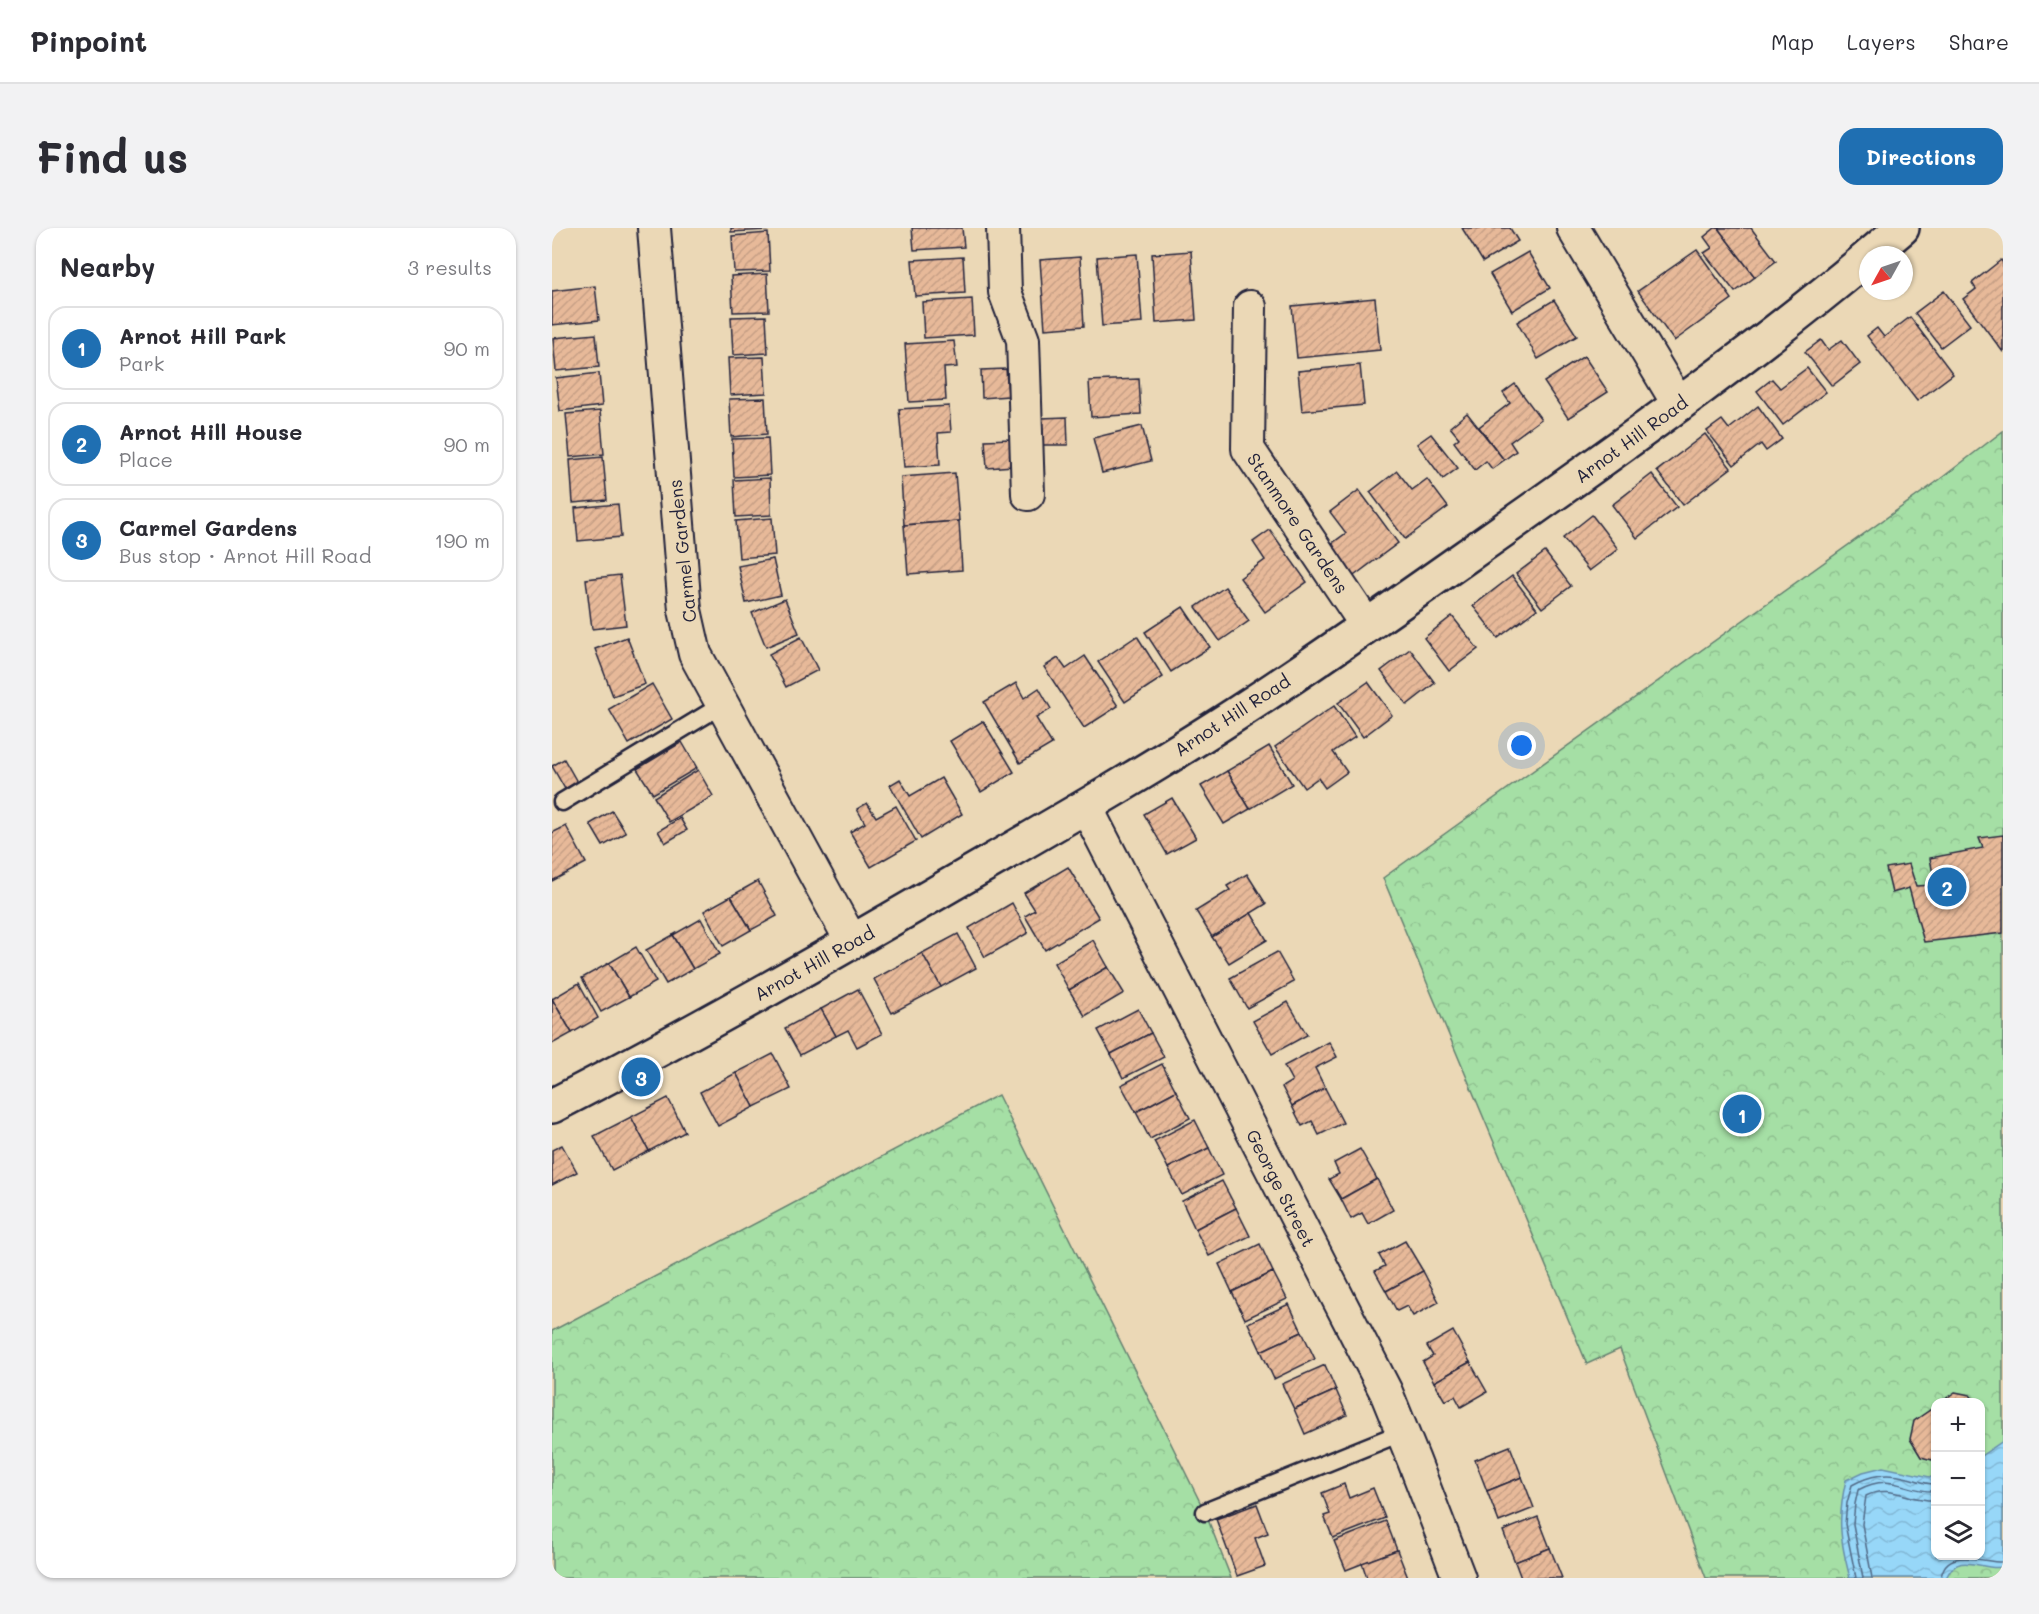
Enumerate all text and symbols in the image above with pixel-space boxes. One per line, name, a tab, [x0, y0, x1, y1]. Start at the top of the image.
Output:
text: Pinpoint	[30, 23, 147, 59]
text: Map	[1771, 28, 1814, 55]
text: Layers	[1847, 28, 1916, 55]
text: Share	[1949, 28, 2009, 55]
button: Directions	[1839, 128, 2003, 185]
text: Find us	[36, 129, 188, 184]
north arrow	[1859, 246, 1913, 300]
text: Nearby	[60, 250, 155, 284]
text: 3 results	[407, 254, 492, 280]
text: Arnot Hill Park	[119, 321, 286, 350]
text: 1	[77, 335, 86, 361]
text: 90 m	[444, 335, 490, 361]
text: Park	[119, 350, 164, 376]
street label: Arnot Hill Road	[1570, 390, 1692, 488]
text: Arnot Hill House	[119, 417, 302, 446]
text: 2	[76, 431, 87, 457]
text: 90 m	[444, 431, 490, 457]
text: Place	[119, 446, 173, 472]
street label: Stanmore Gardens	[1242, 448, 1354, 598]
street label: Carmel Gardens	[663, 478, 701, 624]
text: Carmel Gardens	[119, 513, 297, 542]
text: 3	[76, 527, 88, 553]
text: 190 m	[435, 527, 490, 553]
text: Bus stop · Arnot Hill Road	[119, 542, 371, 568]
street label: Arnot Hill Road	[1169, 669, 1295, 761]
your location	[1507, 731, 1536, 760]
pin: 2	[1928, 864, 1966, 910]
street label: Arnot Hill Road	[750, 920, 878, 1006]
pin: 3	[622, 1054, 661, 1100]
pin: 1	[1722, 1092, 1762, 1136]
street label: George Street	[1241, 1125, 1321, 1251]
map controls	[1931, 1398, 1985, 1560]
button: +	[1931, 1398, 1985, 1452]
button: −	[1931, 1452, 1985, 1506]
button: layers	[1931, 1506, 1985, 1560]

